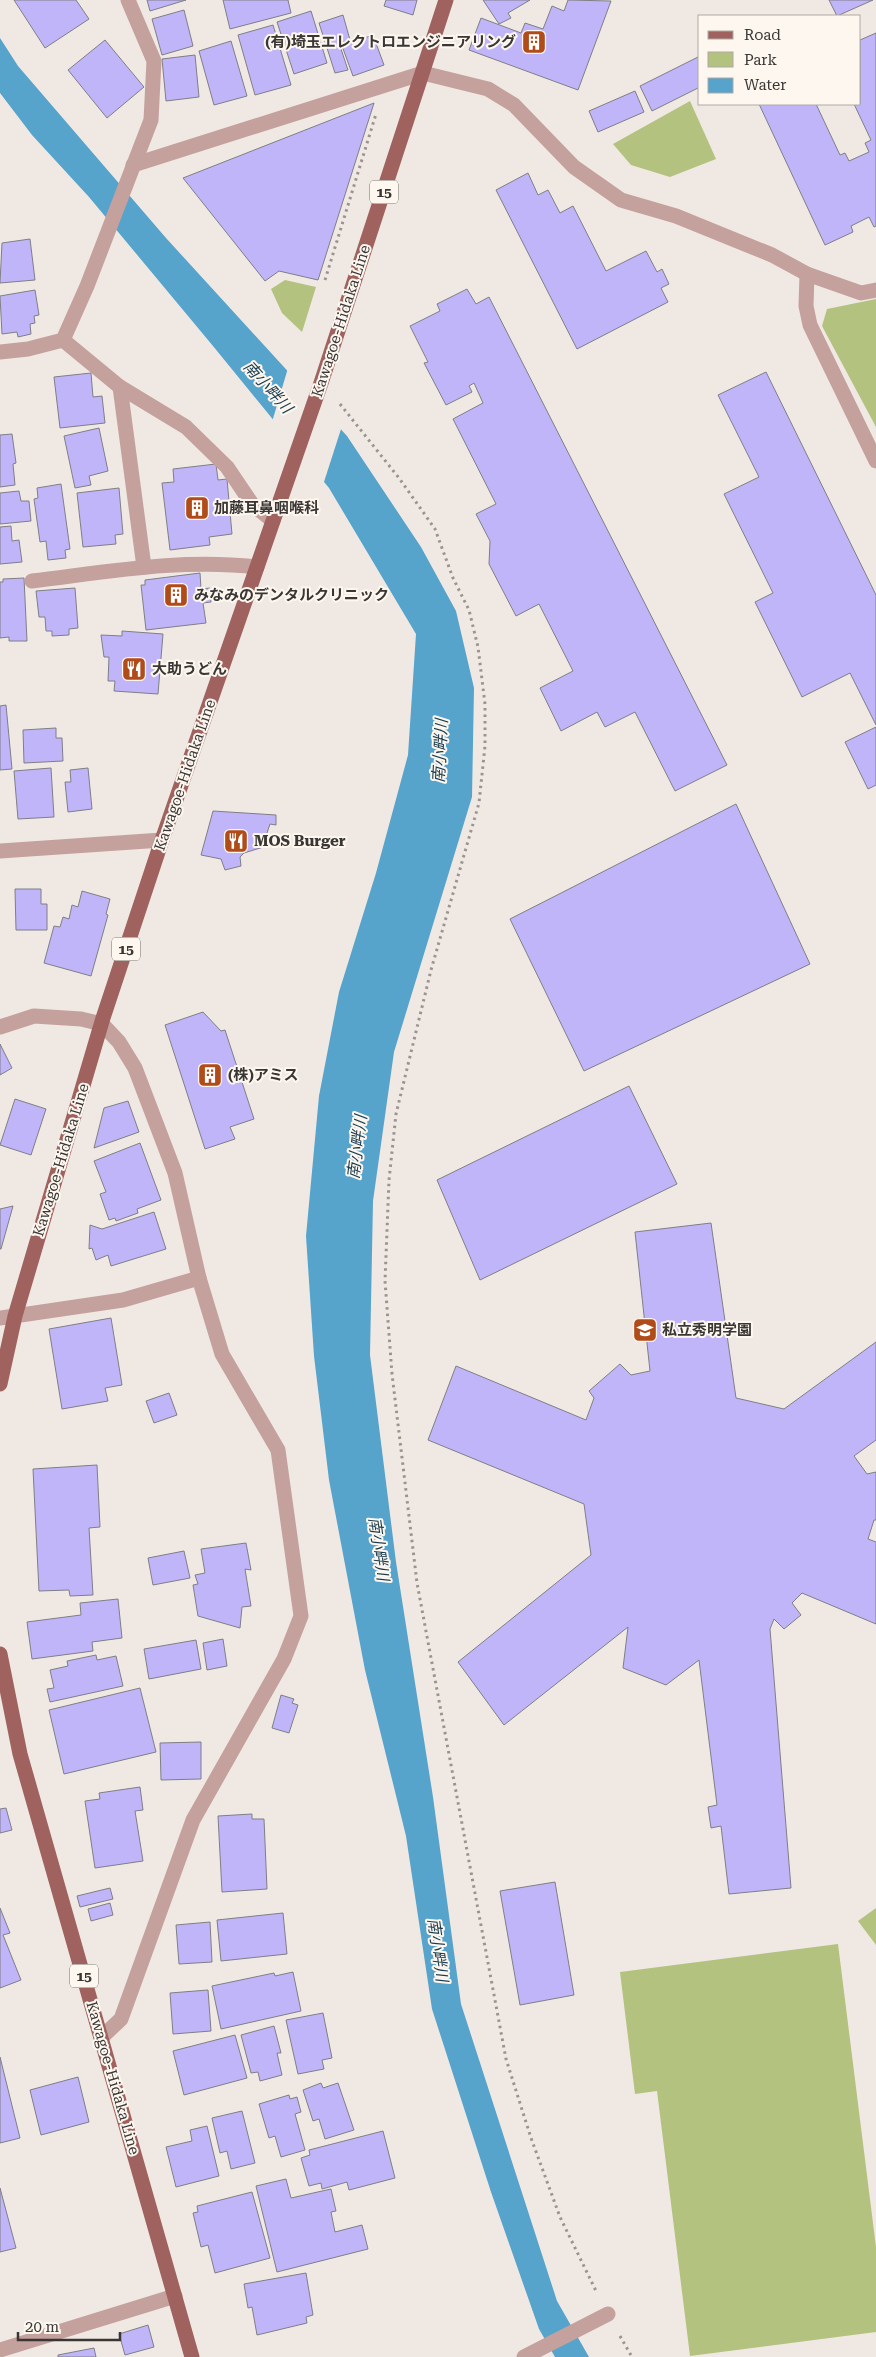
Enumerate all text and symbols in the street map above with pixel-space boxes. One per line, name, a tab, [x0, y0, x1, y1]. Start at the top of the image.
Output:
legend	[698, 15, 861, 105]
text: Road	[744, 26, 781, 44]
building icon: (有)埼玉エレクトロエンジニアリング	[521, 29, 547, 55]
place label: (有)埼玉エレクトロエンジニアリング	[265, 33, 516, 51]
text: Park	[744, 51, 778, 69]
text: Water	[744, 76, 786, 94]
road number: 15	[370, 180, 398, 203]
street label: Kawagoe-Hidaka Line	[308, 243, 374, 399]
water label: 南小畔川	[240, 357, 298, 419]
building icon: 加藤耳鼻咽喉科	[184, 495, 210, 521]
place label: 加藤耳鼻咽喉科	[214, 499, 319, 517]
building icon: みなみのデンタルクリニック	[163, 582, 189, 608]
place label: みなみのデンタルクリニック	[194, 586, 389, 604]
restaurant icon: 大助うどん	[121, 656, 147, 682]
place label: 大助うどん	[152, 660, 227, 678]
street label: Kawagoe-Hidaka Line	[151, 697, 219, 853]
water label: 南小畔川	[429, 717, 451, 783]
restaurant icon: MOS Burger	[223, 828, 249, 854]
place label: MOS Burger	[254, 832, 346, 850]
road number: 15	[112, 938, 140, 961]
building icon: (株)アミス	[197, 1062, 223, 1088]
place label: (株)アミス	[228, 1066, 298, 1084]
street label: Kawagoe-Hidaka Line	[29, 1081, 93, 1239]
water label: 南小畔川	[344, 1112, 371, 1180]
school or university icon: 私立秀明学園	[632, 1317, 658, 1343]
place label: 私立秀明学園	[662, 1321, 752, 1339]
water label: 南小畔川	[365, 1516, 393, 1584]
water label: 南小畔川	[424, 1917, 452, 1985]
road number: 15	[70, 1964, 98, 1988]
street label: Kawagoe-Hidaka Line	[82, 1999, 144, 2157]
scale bar	[18, 2310, 120, 2342]
text: 20 m	[25, 2318, 60, 2336]

